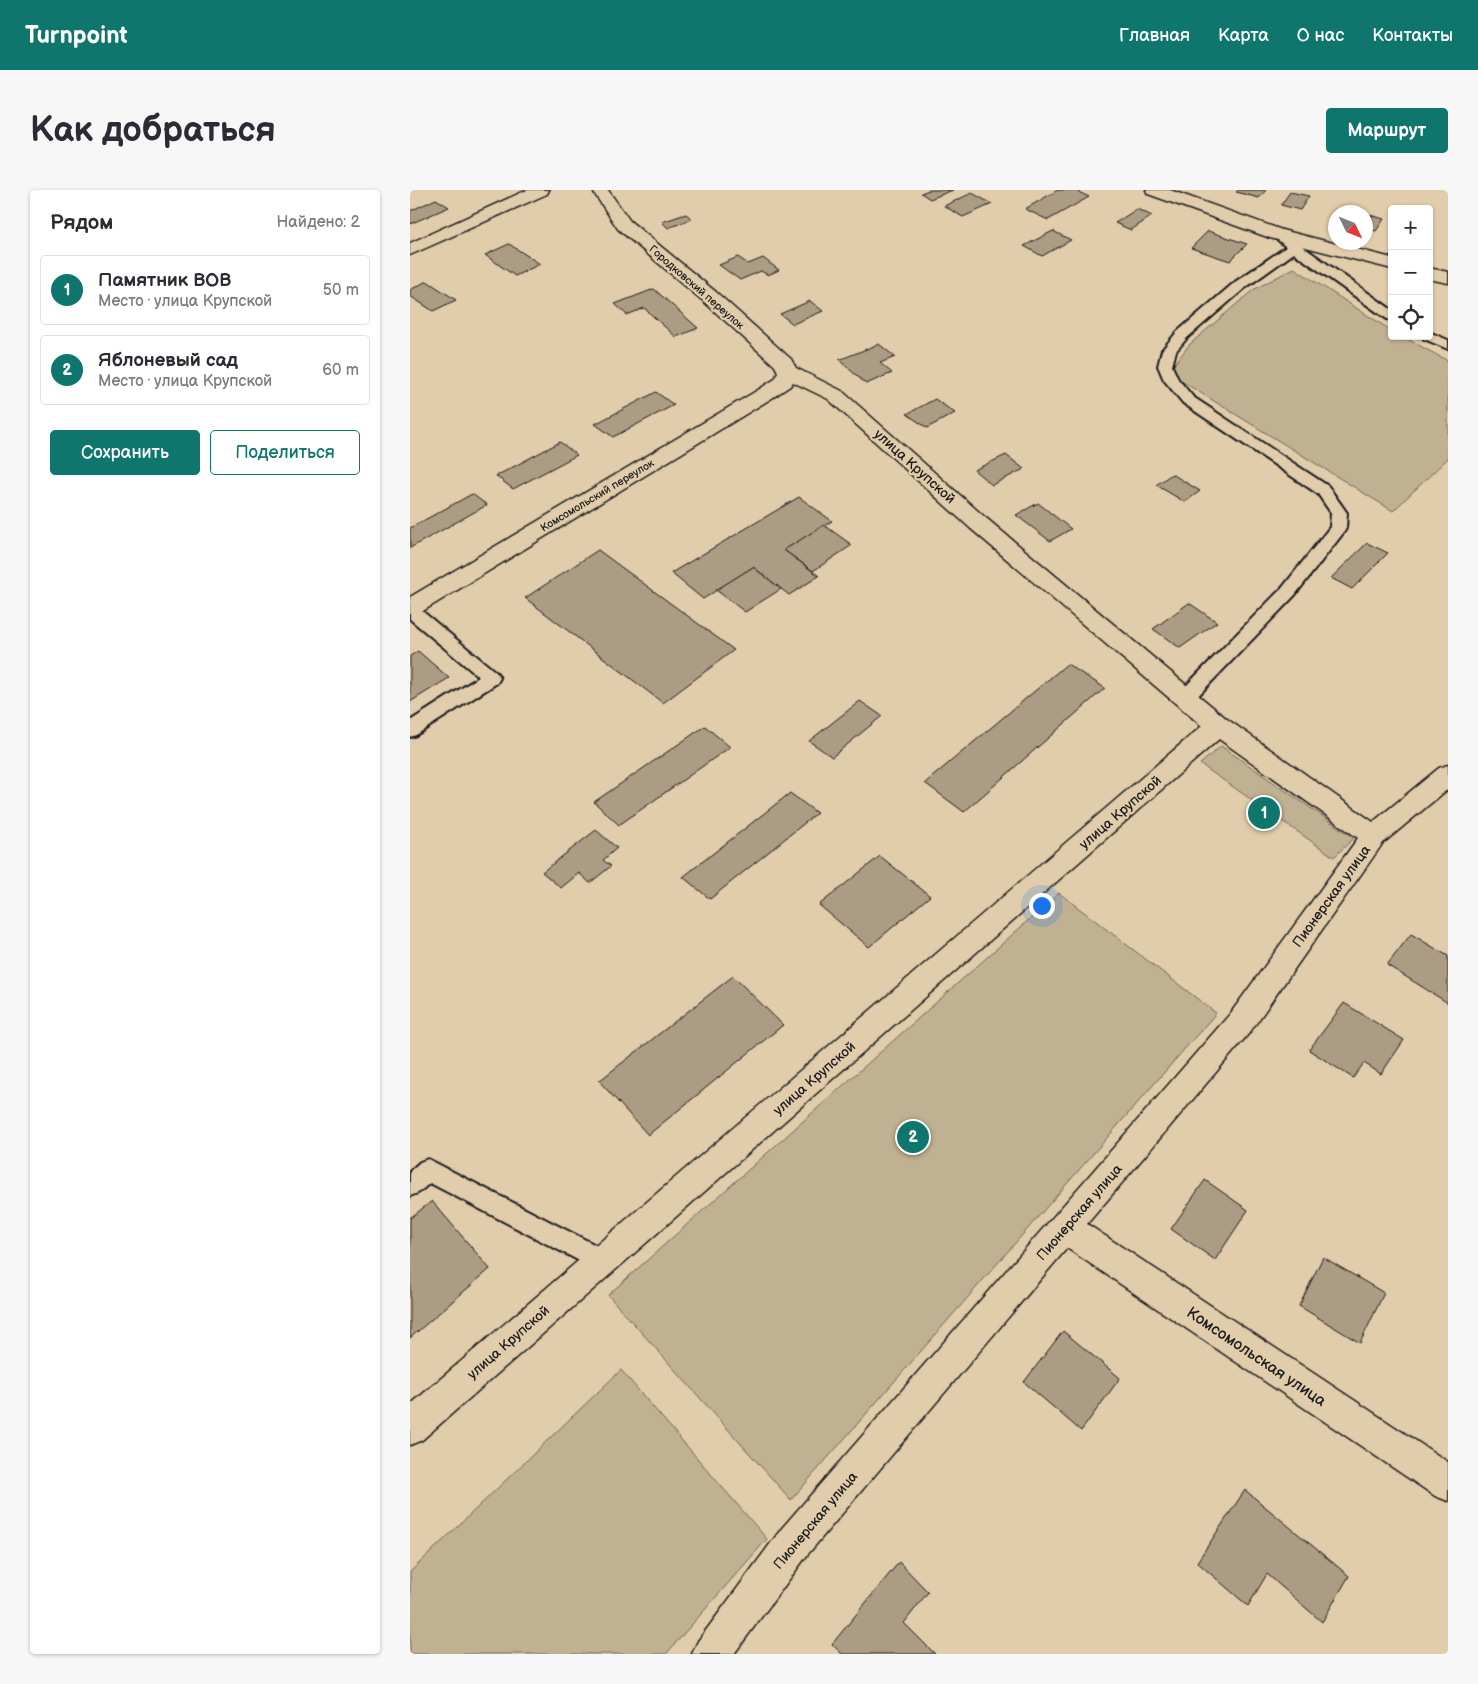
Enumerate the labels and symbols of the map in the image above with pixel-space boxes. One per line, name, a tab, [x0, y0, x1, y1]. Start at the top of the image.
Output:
north arrow	[1328, 205, 1373, 250]
street label: Городковский переулок	[646, 243, 747, 332]
street label: улица Крупской	[871, 425, 959, 507]
street label: Комсомольский переулок	[538, 456, 657, 535]
street label: улица Крупской	[1076, 772, 1165, 853]
pin: 1	[1248, 794, 1280, 832]
street label: Пионерская улица	[1289, 841, 1375, 951]
your location	[1029, 893, 1055, 919]
street label: улица Крупской	[770, 1038, 859, 1119]
pin: 2	[897, 1118, 929, 1156]
street label: Пионерская улица	[1033, 1160, 1126, 1264]
street label: улица Крупской	[464, 1302, 553, 1383]
street label: Комсомольская улица	[1183, 1303, 1330, 1411]
street label: Пионерская улица	[770, 1468, 862, 1572]

